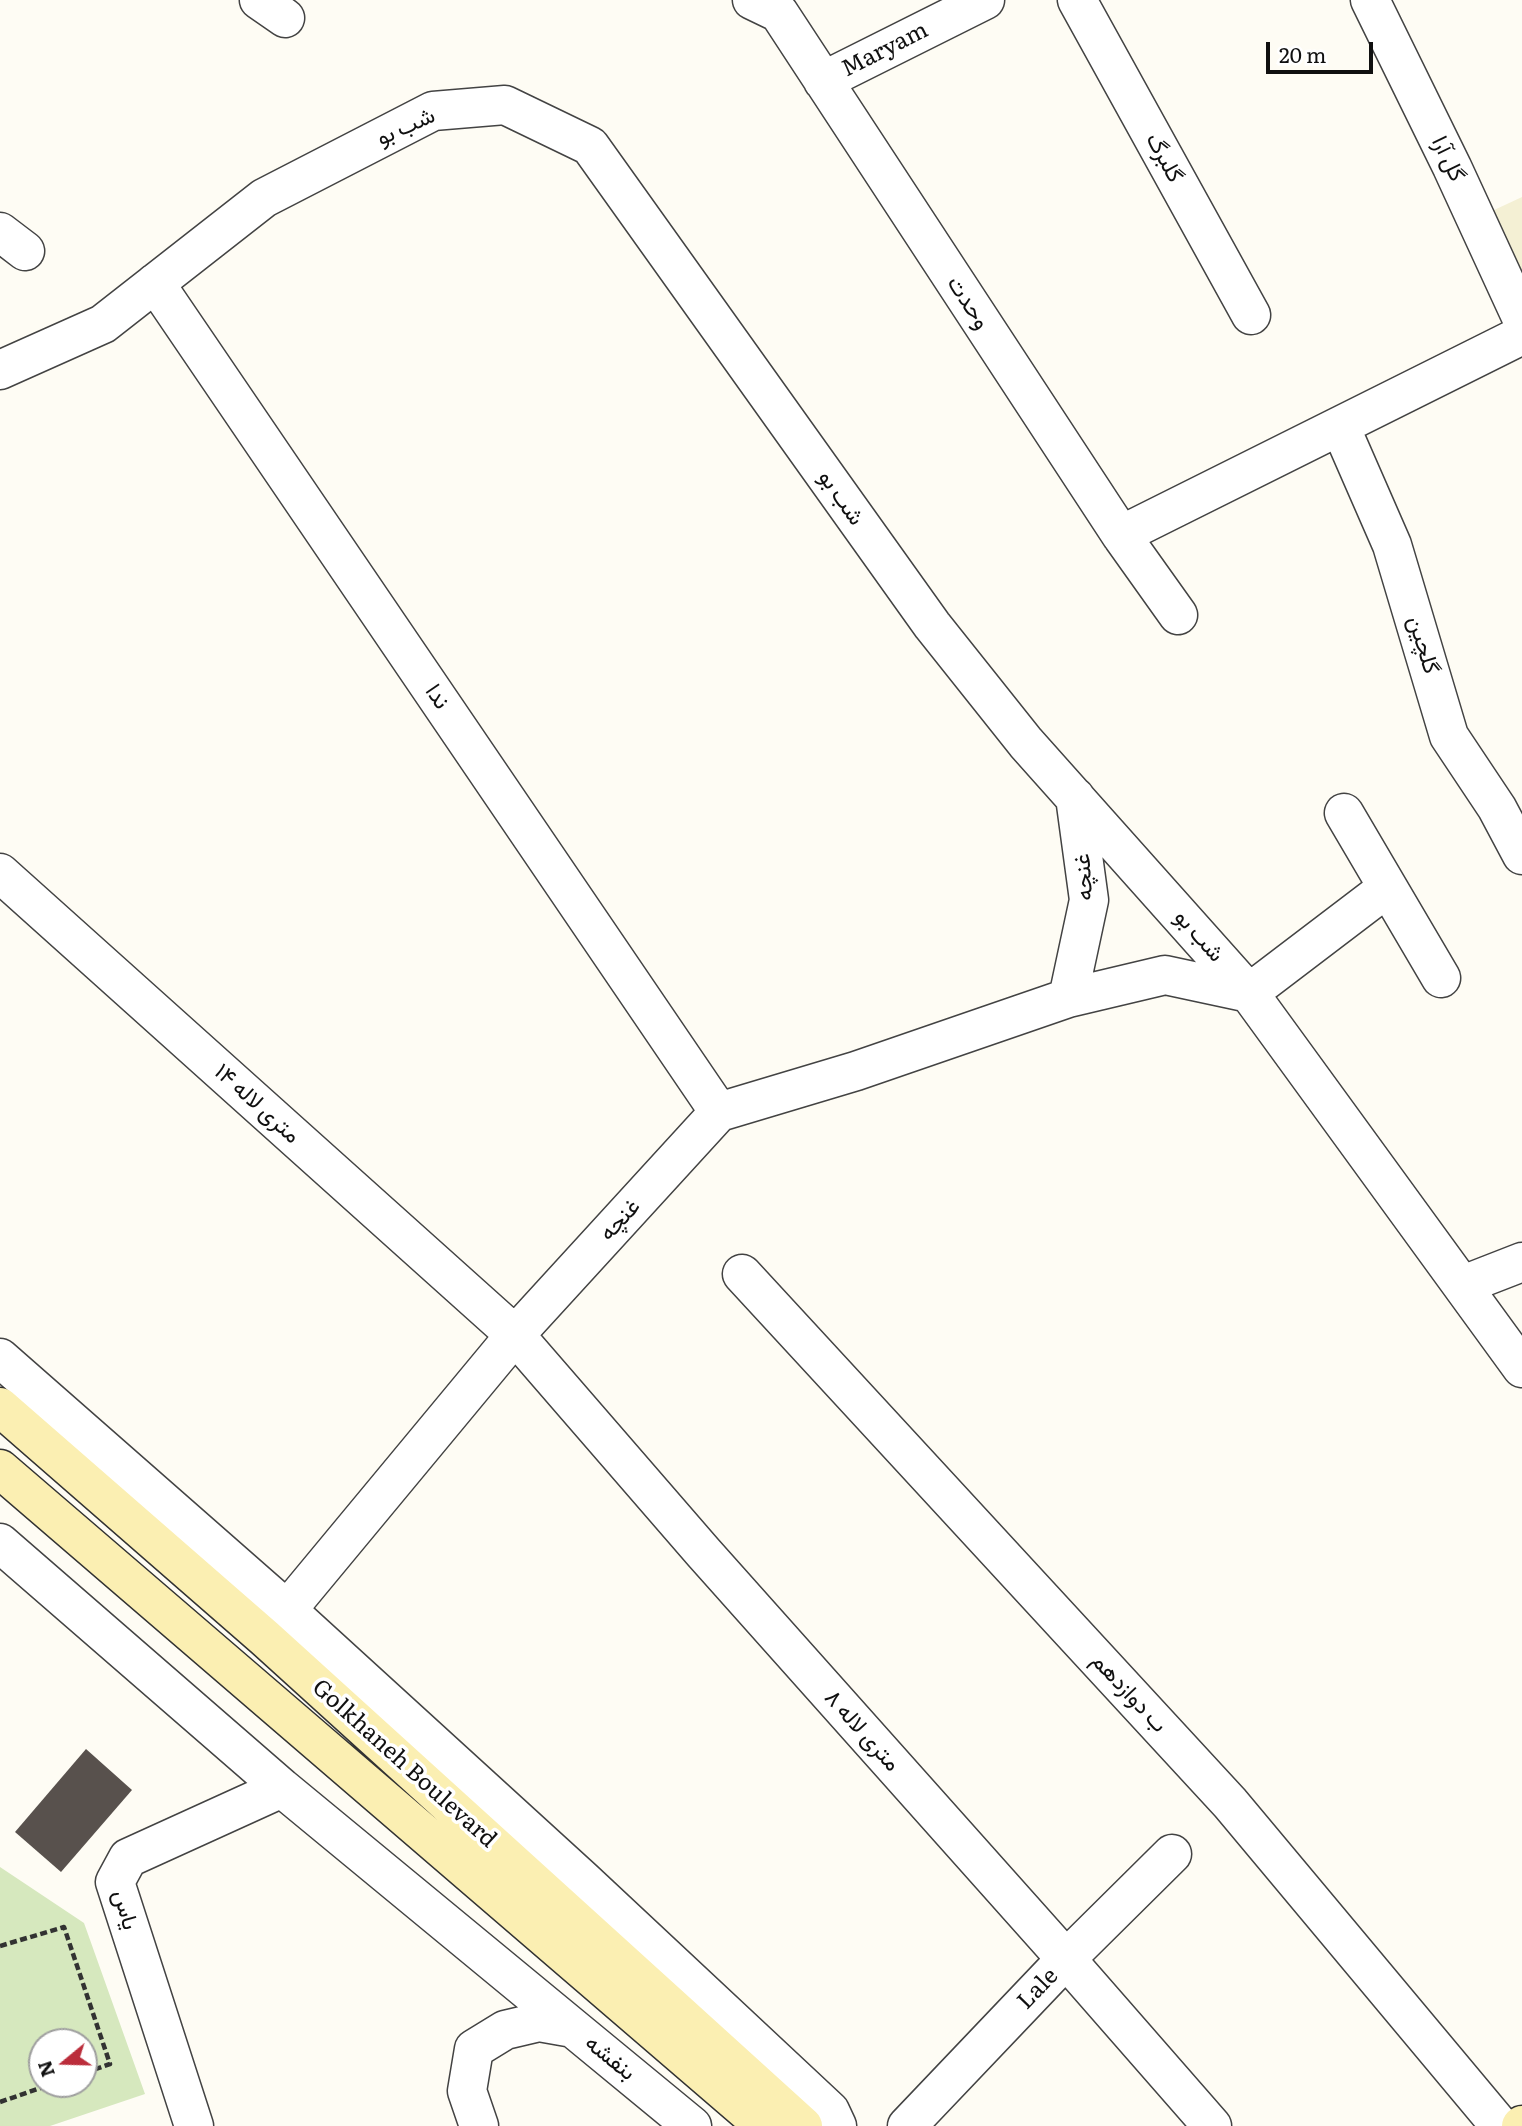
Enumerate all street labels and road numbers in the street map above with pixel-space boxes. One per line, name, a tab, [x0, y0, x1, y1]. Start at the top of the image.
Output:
street label: Maryam	[837, 17, 933, 83]
street label: شب بو	[372, 102, 440, 152]
street label: گلبرگ	[1139, 128, 1189, 188]
street label: گل آرا	[1425, 132, 1471, 186]
street label: وحدت	[941, 271, 995, 335]
street label: شب بو	[812, 465, 870, 531]
street label: گلچین	[1401, 613, 1445, 677]
street label: ندا	[419, 679, 455, 715]
street label: غنچه	[1069, 852, 1099, 902]
street label: شب بو	[1168, 904, 1230, 968]
street label: ۱۴ متری لاله	[208, 1058, 306, 1150]
street label: غنچه	[594, 1193, 646, 1247]
street label: ب دوازدهم	[1085, 1647, 1173, 1739]
street label: Golkhaneh Boulevard	[306, 1674, 502, 1854]
street label: ۸ متری لاله	[818, 1685, 906, 1777]
street label: یاس	[106, 1887, 144, 1933]
street label: Lale	[1012, 1963, 1064, 2015]
street label: بنفشه	[579, 2029, 641, 2087]

